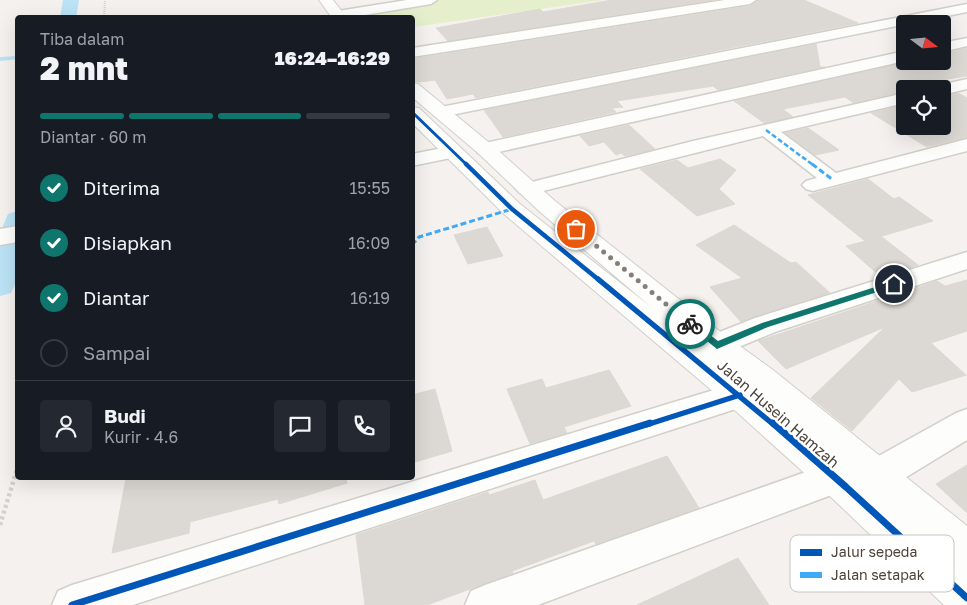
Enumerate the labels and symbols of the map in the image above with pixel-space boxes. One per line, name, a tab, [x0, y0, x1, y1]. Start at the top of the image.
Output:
north arrow	[896, 15, 951, 70]
pin	[555, 208, 597, 250]
pin	[873, 263, 915, 305]
courier	[665, 299, 715, 349]
street label: Jalan Husein Hamzah	[714, 355, 843, 471]
legend	[790, 535, 954, 592]
text: Jalur sepeda	[831, 543, 917, 560]
text: Jalan setapak	[831, 566, 925, 583]

